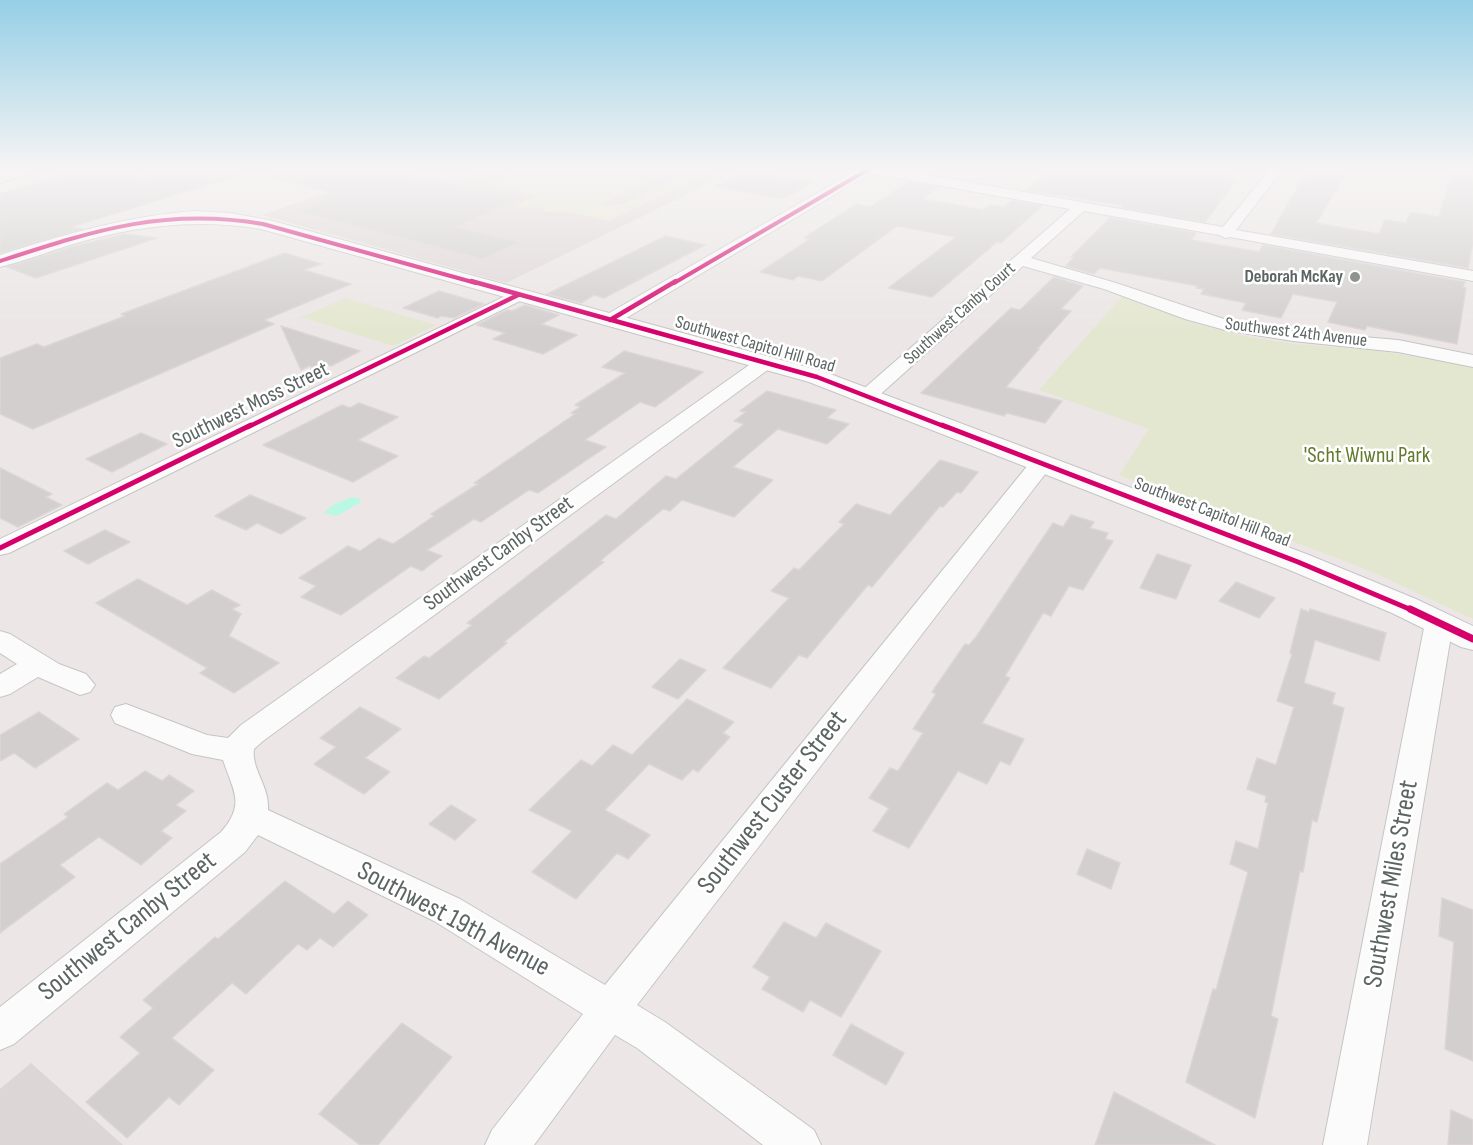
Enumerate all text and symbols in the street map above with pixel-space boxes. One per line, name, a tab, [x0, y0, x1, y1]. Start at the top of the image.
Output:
street label: Southwest Canby Court	[900, 258, 1020, 370]
place label: Deborah McKay	[1244, 266, 1343, 288]
marker: Deborah McKay	[1348, 270, 1362, 284]
street label: Southwest Capitol Hill Road	[673, 312, 837, 378]
street label: Southwest 24th Avenue	[1224, 314, 1368, 352]
street label: Southwest Moss Street	[168, 357, 334, 455]
park label: 'Scht Wiwnu Park	[1304, 443, 1430, 469]
street label: Southwest Capitol Hill Road	[1131, 473, 1293, 553]
street label: Southwest Canby Street	[419, 491, 579, 617]
street label: Southwest Custer Street	[691, 705, 855, 901]
street label: Southwest Miles Street	[1358, 778, 1426, 990]
street label: Southwest Canby Street	[33, 845, 223, 1009]
street label: Southwest 19th Avenue	[351, 856, 555, 984]

